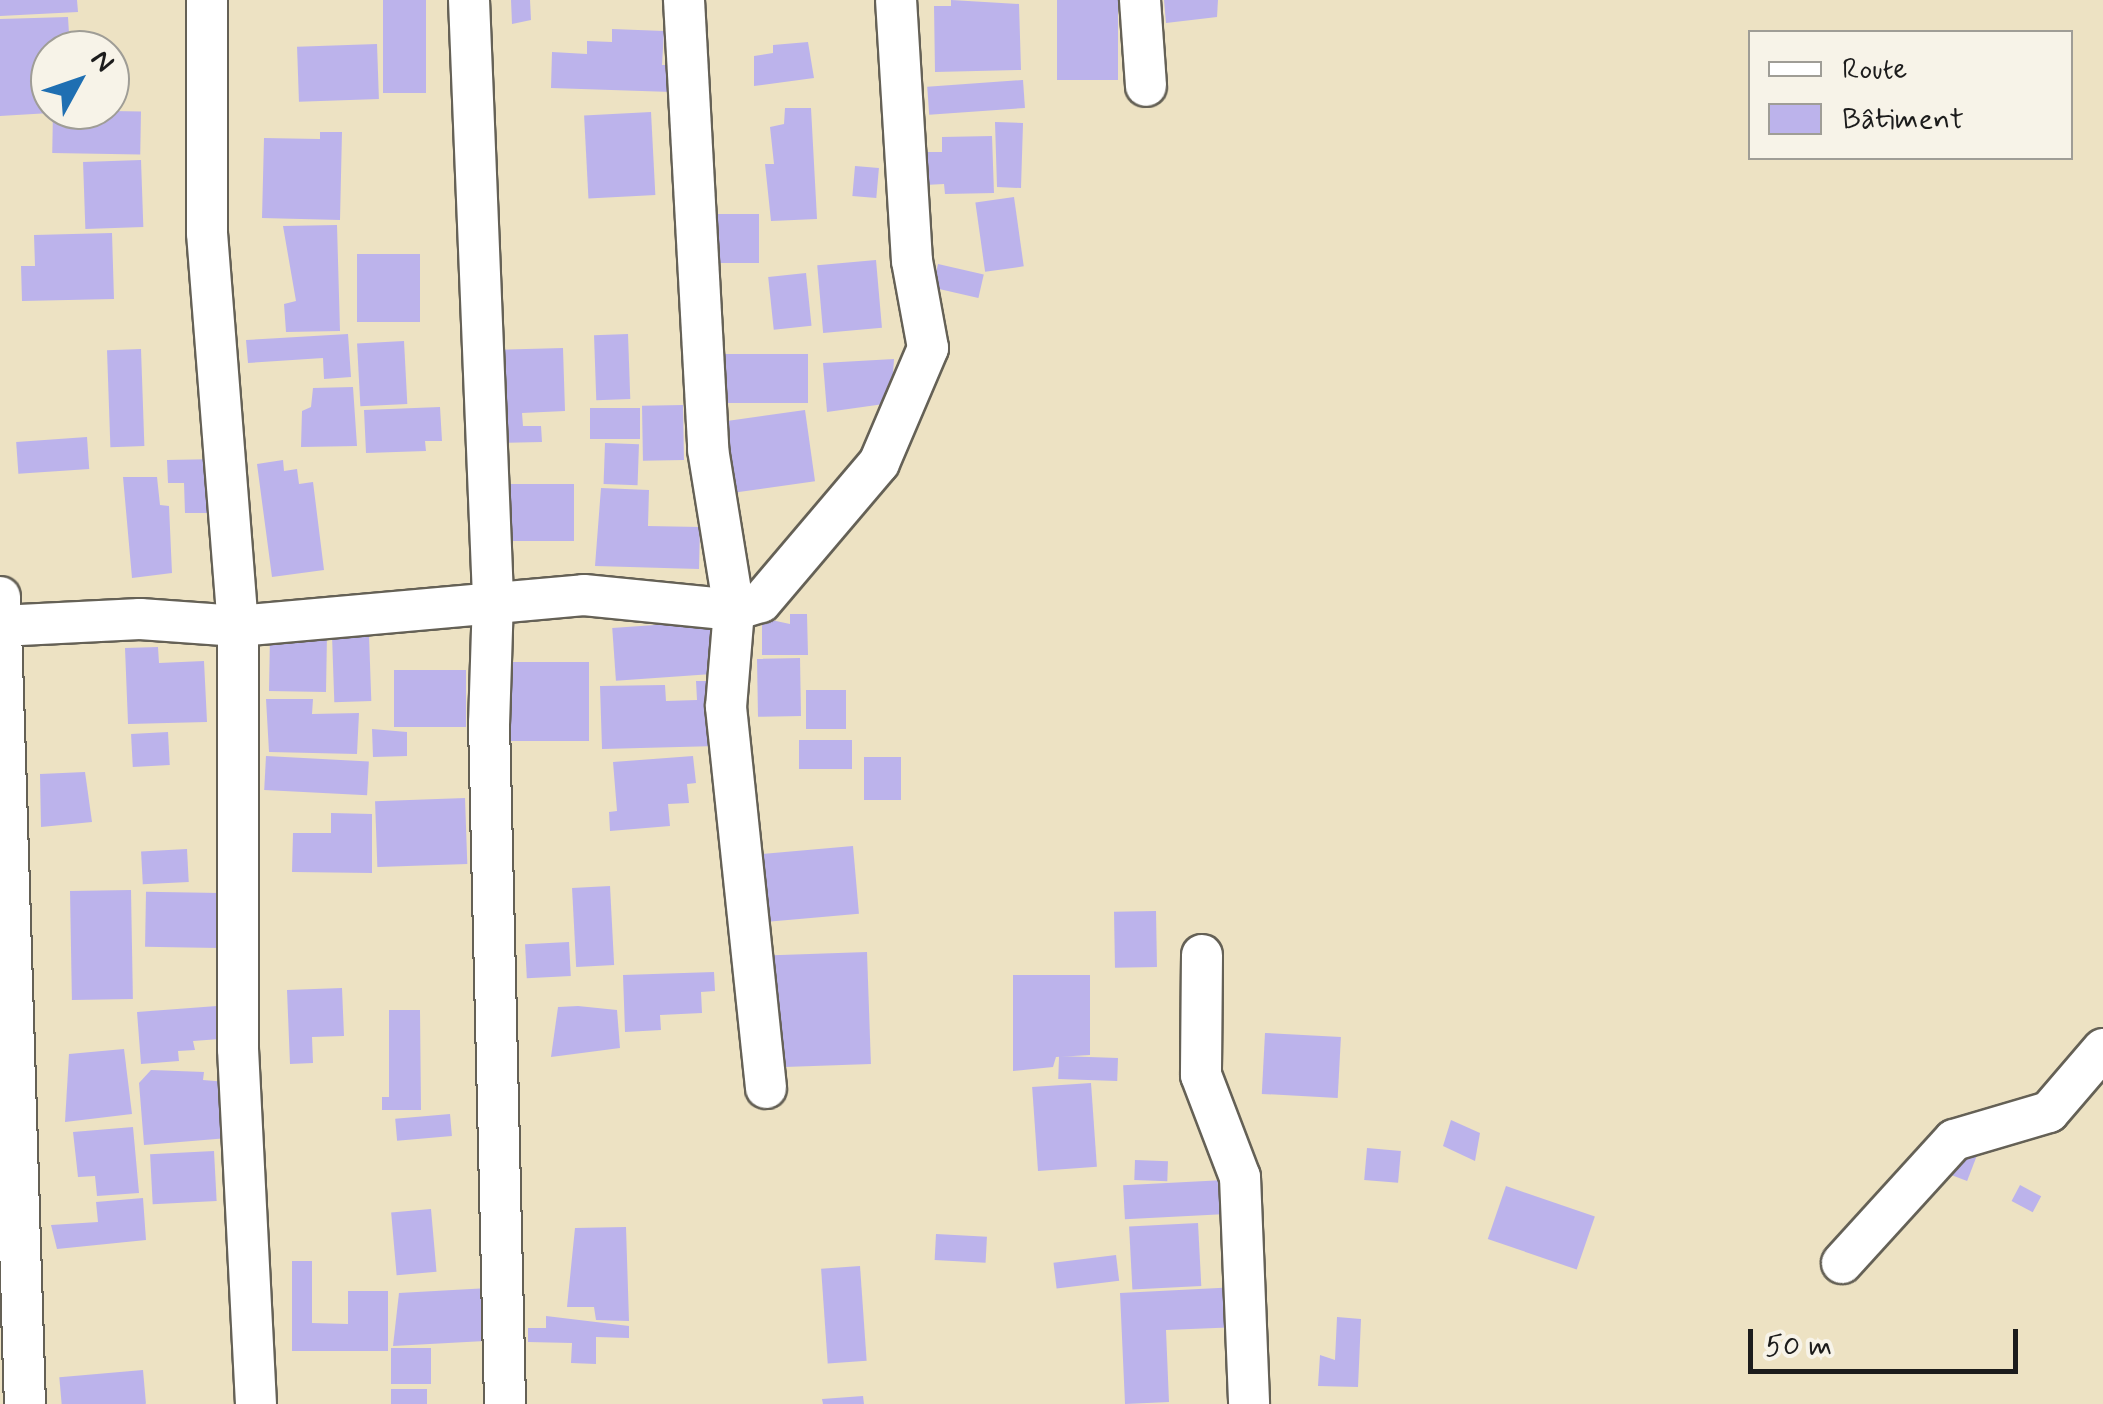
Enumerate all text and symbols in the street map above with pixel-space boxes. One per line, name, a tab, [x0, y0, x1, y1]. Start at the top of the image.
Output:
north arrow	[30, 30, 130, 130]
legend	[1748, 30, 2073, 160]
text: N	[82, 43, 122, 81]
text: Route	[1842, 50, 1907, 89]
text: Bâtiment	[1842, 100, 1964, 139]
scale bar	[1753, 1309, 2023, 1371]
text: 50 m	[1765, 1327, 1832, 1366]

